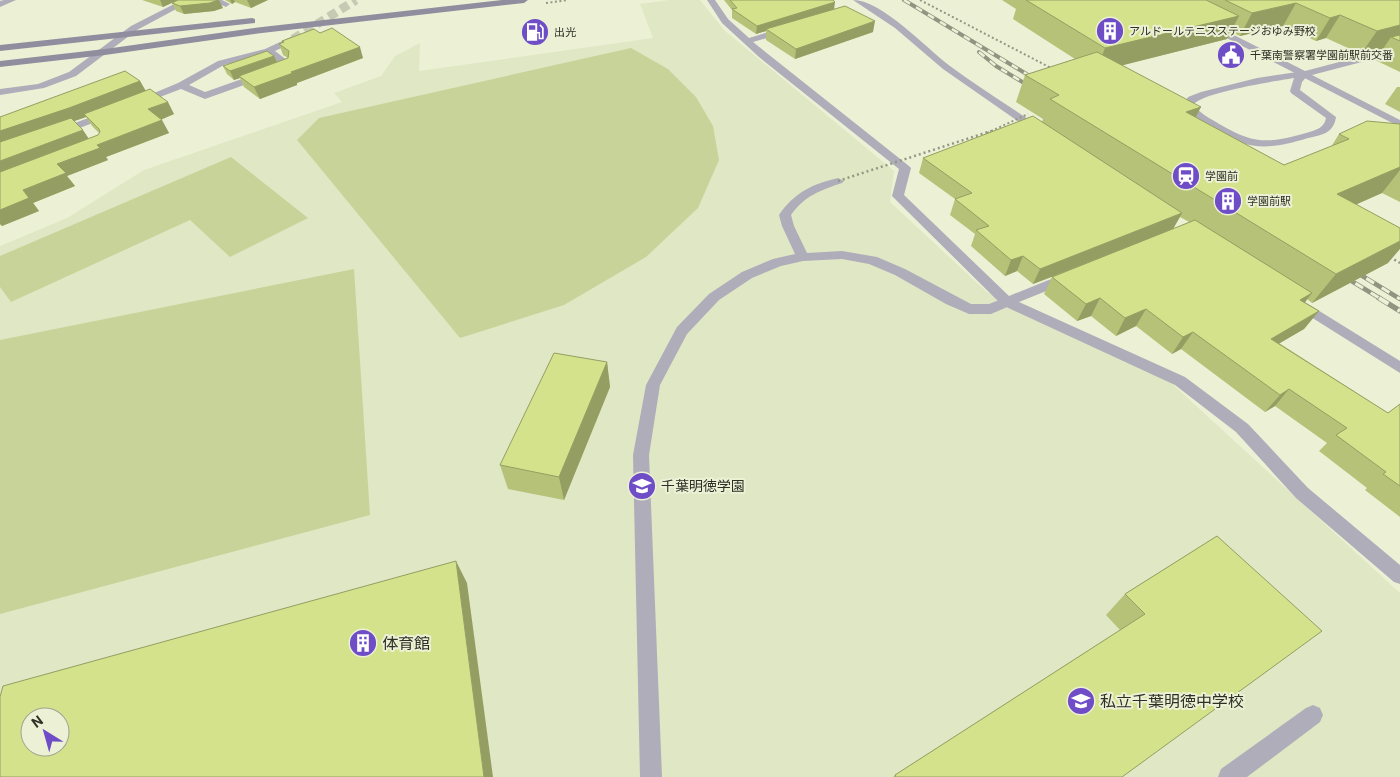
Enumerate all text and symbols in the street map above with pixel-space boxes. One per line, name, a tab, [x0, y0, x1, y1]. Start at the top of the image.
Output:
building icon: アルドールテニスステージおゆみ野校	[1095, 16, 1125, 46]
fuel station icon: 出光	[520, 17, 550, 47]
place label: アルドールテニスステージおゆみ野校	[1129, 25, 1316, 38]
place label: 出光	[554, 26, 576, 39]
public building icon: 千葉南警察署学園前駅前交番	[1216, 40, 1246, 70]
place label: 千葉南警察署学園前駅前交番	[1250, 49, 1393, 62]
station icon: 学園前	[1171, 161, 1201, 191]
place label: 学園前	[1205, 170, 1238, 183]
building icon: 学園前駅	[1213, 186, 1243, 216]
place label: 学園前駅	[1247, 195, 1291, 208]
school or university icon: 千葉明徳学園	[627, 471, 657, 501]
place label: 千葉明徳学園	[661, 478, 745, 494]
building icon: 体育館	[348, 628, 378, 658]
place label: 体育館	[382, 634, 430, 653]
school or university icon: 私立千葉明徳中学校	[1066, 686, 1096, 716]
place label: 私立千葉明徳中学校	[1100, 692, 1244, 711]
north arrow	[20, 707, 70, 757]
text: N	[28, 712, 46, 731]

